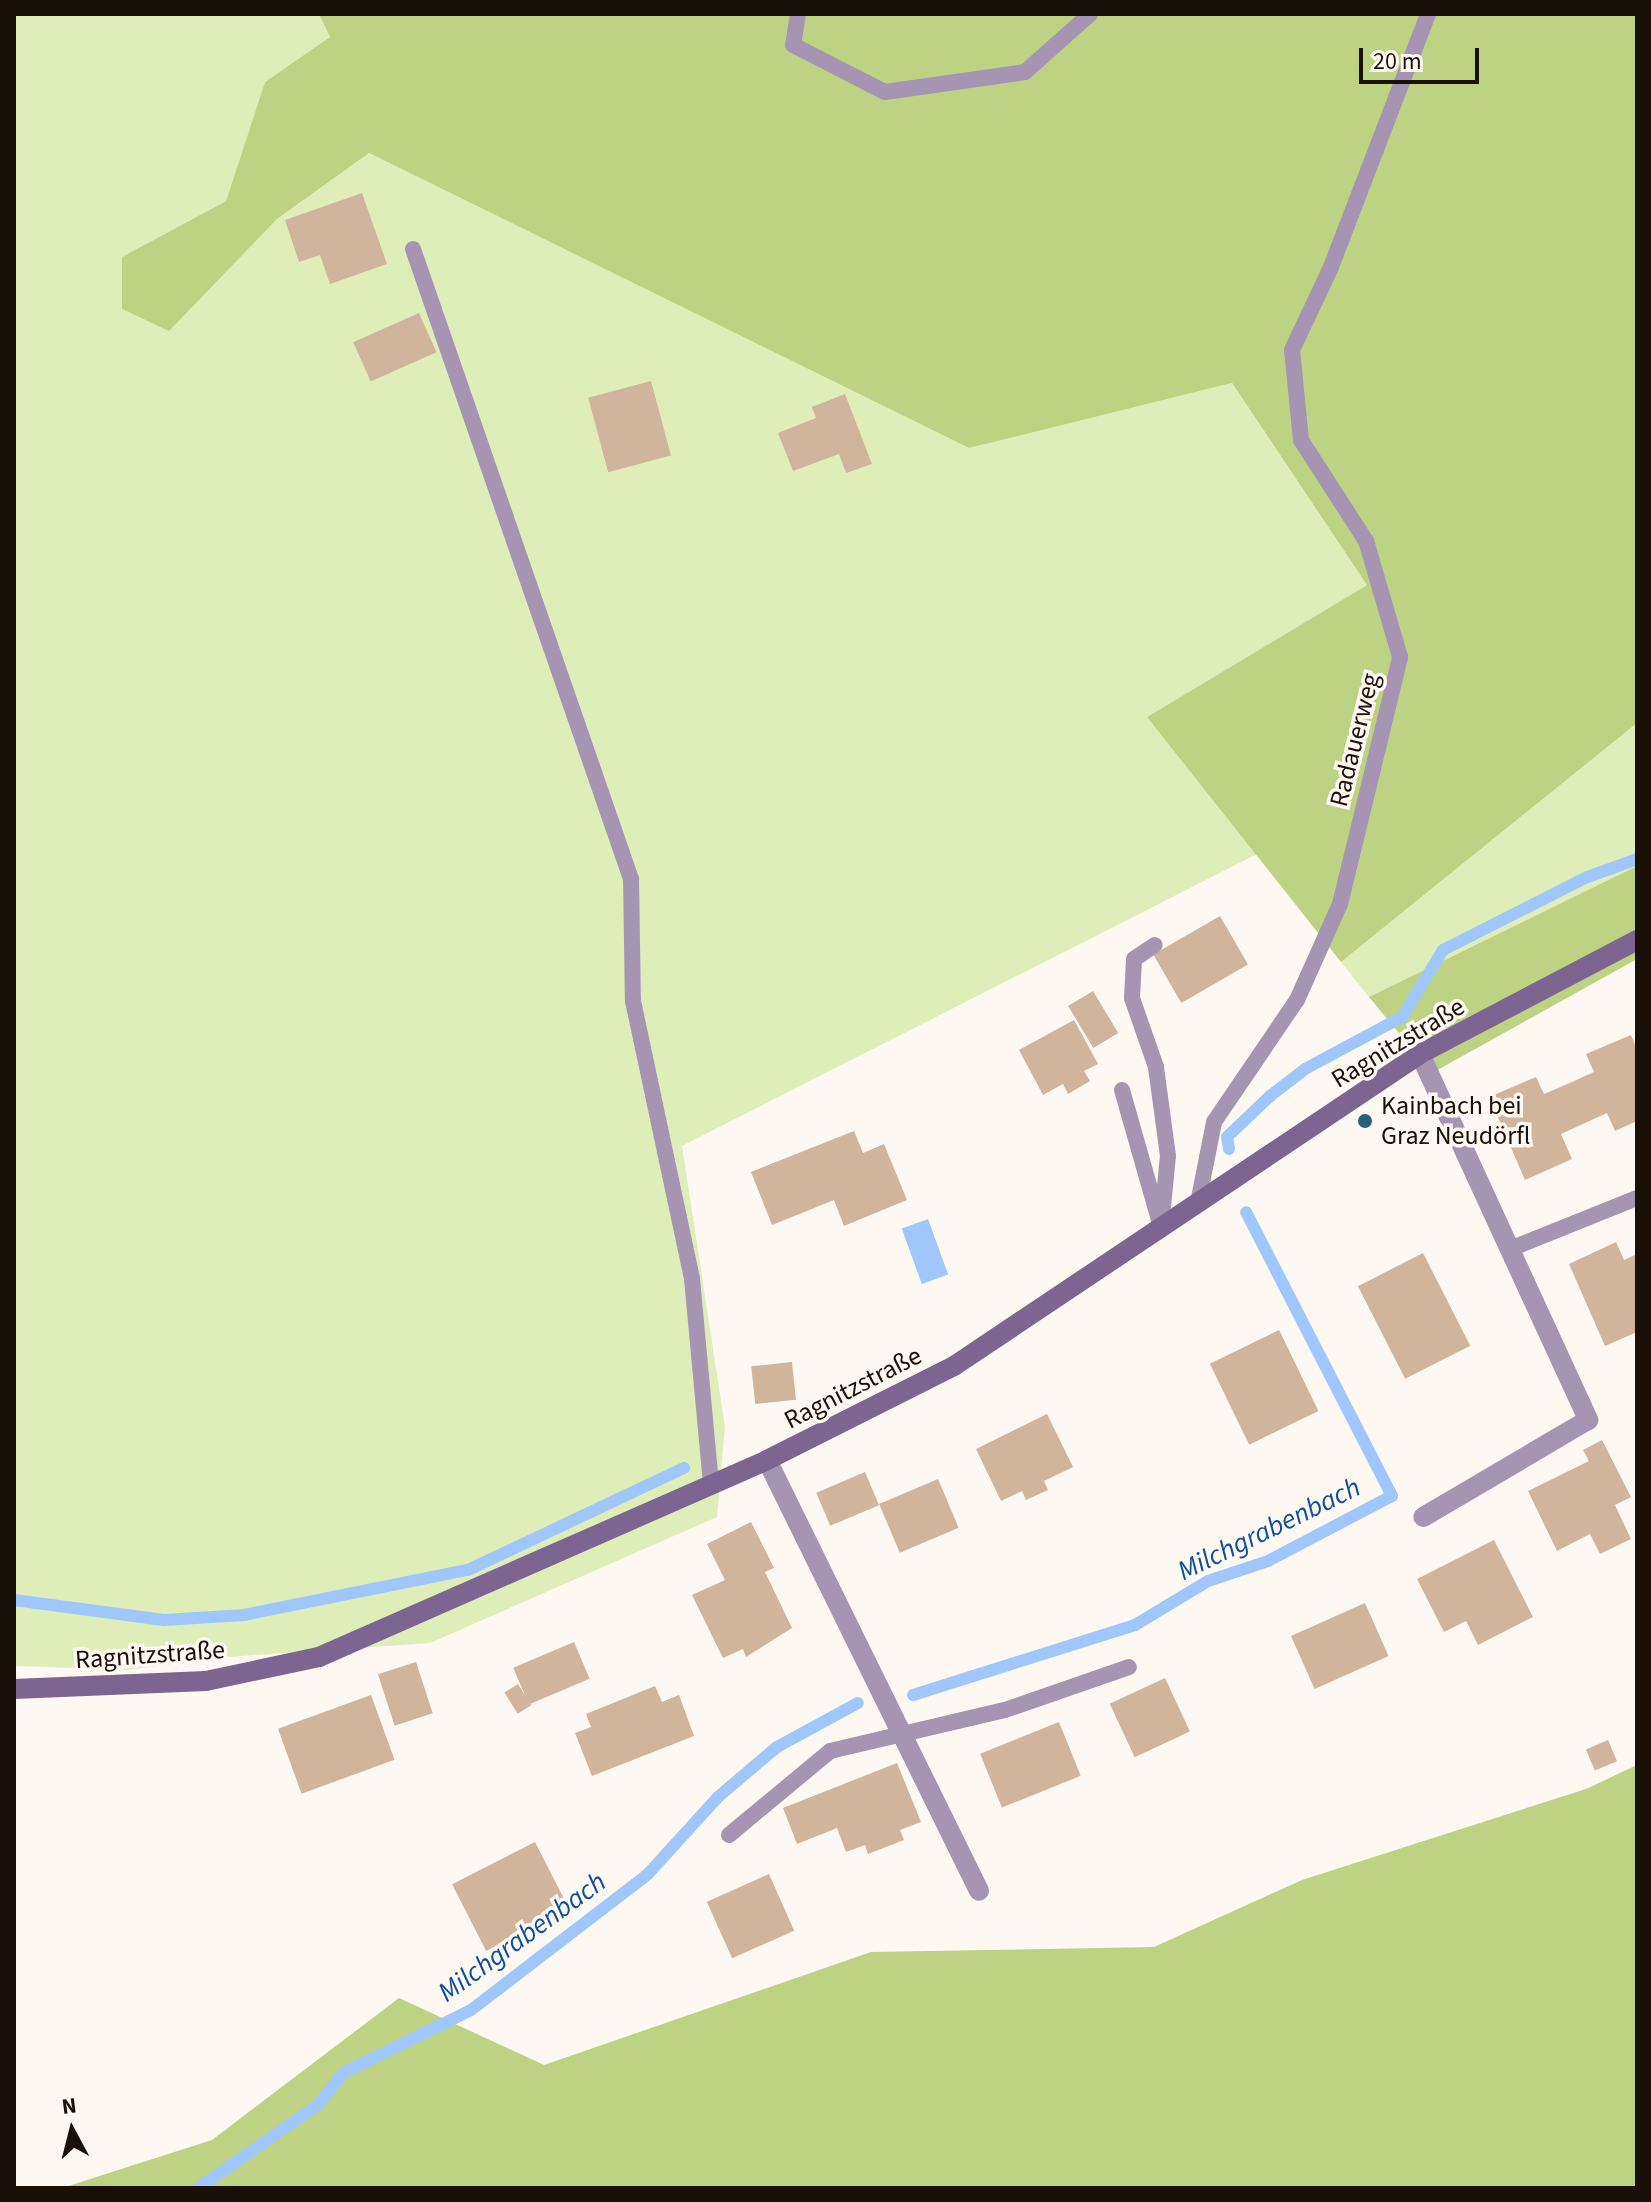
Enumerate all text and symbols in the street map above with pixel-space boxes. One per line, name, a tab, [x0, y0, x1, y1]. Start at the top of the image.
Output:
scale bar	[1363, 32, 1483, 82]
text: 20 m	[1373, 44, 1422, 79]
street label: Radauerweg	[1323, 670, 1387, 810]
street label: Ragnitzstraße	[1326, 991, 1470, 1095]
place label: Kainbach bei Graz Neudörfl	[1381, 1090, 1530, 1152]
marker: Kainbach bei Graz Neudörfl	[1356, 1112, 1374, 1130]
street label: Ragnitzstraße	[779, 1340, 927, 1436]
water label: Milchgrabenbach	[1172, 1470, 1366, 1588]
street label: Ragnitzstraße	[74, 1634, 226, 1676]
water label: Milchgrabenbach	[432, 1865, 612, 2009]
text: N	[60, 2089, 78, 2123]
north arrow	[32, 2090, 112, 2170]

